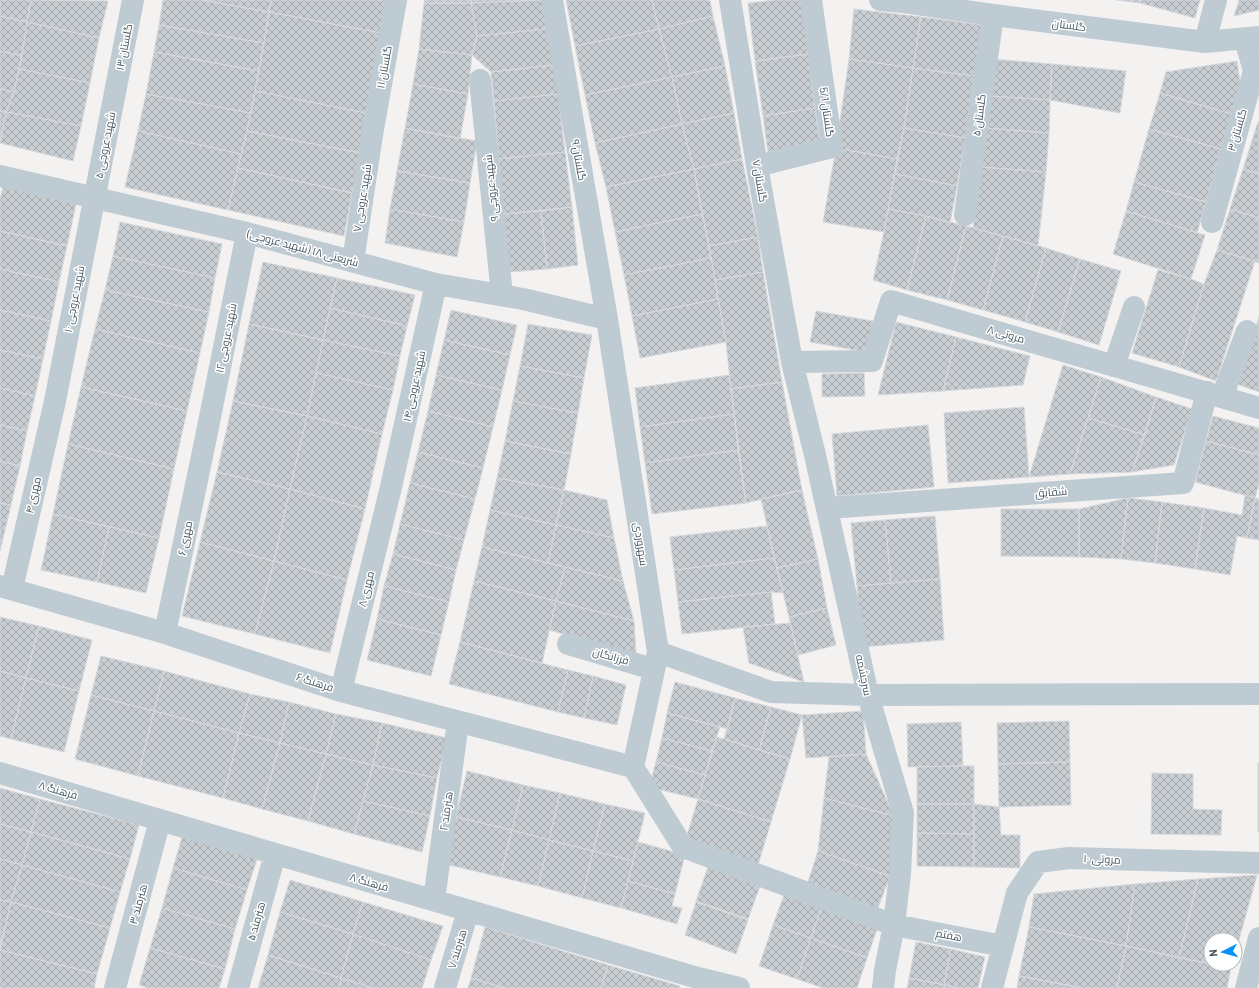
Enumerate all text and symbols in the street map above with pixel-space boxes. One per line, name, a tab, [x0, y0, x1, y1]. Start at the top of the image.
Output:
street label: گلستان	[1051, 16, 1087, 34]
street label: گلستان ۱۳	[113, 23, 135, 71]
street label: گلستان ۱۱	[373, 45, 395, 89]
street label: گلستان 5/1	[817, 86, 837, 138]
street label: گلستان ۵	[969, 93, 989, 137]
street label: گلستان ۳	[1224, 107, 1250, 153]
street label: شهید عروجی ۵	[92, 111, 118, 179]
street label: گلستان ۹	[568, 138, 590, 182]
street label: شهید عروجی ۹	[481, 154, 501, 222]
street label: گلستان ۷	[749, 159, 771, 203]
street label: شهید عروجی ۷	[350, 163, 374, 233]
street label: شریعتی ۱۸ (شهید عروجی)	[245, 226, 360, 270]
street label: شهید عروجی ۱۰	[61, 264, 87, 334]
street label: شهید عروجی ۱۲	[212, 302, 240, 374]
street label: مروتی ۸	[986, 322, 1026, 346]
street label: شهید عروجی ۱۴	[400, 349, 428, 423]
street label: مهری ۴	[22, 475, 44, 515]
street label: شقایق	[1034, 484, 1068, 500]
street label: مهری ۶	[175, 519, 195, 557]
street label: سهروردی	[631, 521, 651, 567]
street label: مهری ۸	[355, 570, 377, 608]
street label: فرزانگان	[591, 644, 631, 668]
street label: سرچشمه	[853, 653, 875, 697]
street label: فرهنگ ۶	[295, 669, 335, 695]
street label: فرهنگ ۸	[37, 778, 79, 802]
street label: هنرمند ۲	[436, 790, 456, 832]
street label: مروتی ۱۰	[1083, 851, 1121, 867]
street label: فرهنگ ۸	[348, 870, 390, 894]
street label: هنرمند ۳	[126, 882, 150, 926]
street label: هنرمند ۵	[244, 900, 268, 942]
street label: هفتم	[935, 926, 963, 945]
street label: هنرمند ۷	[444, 928, 470, 970]
north arrow	[1203, 932, 1243, 972]
text: N	[1206, 949, 1219, 957]

